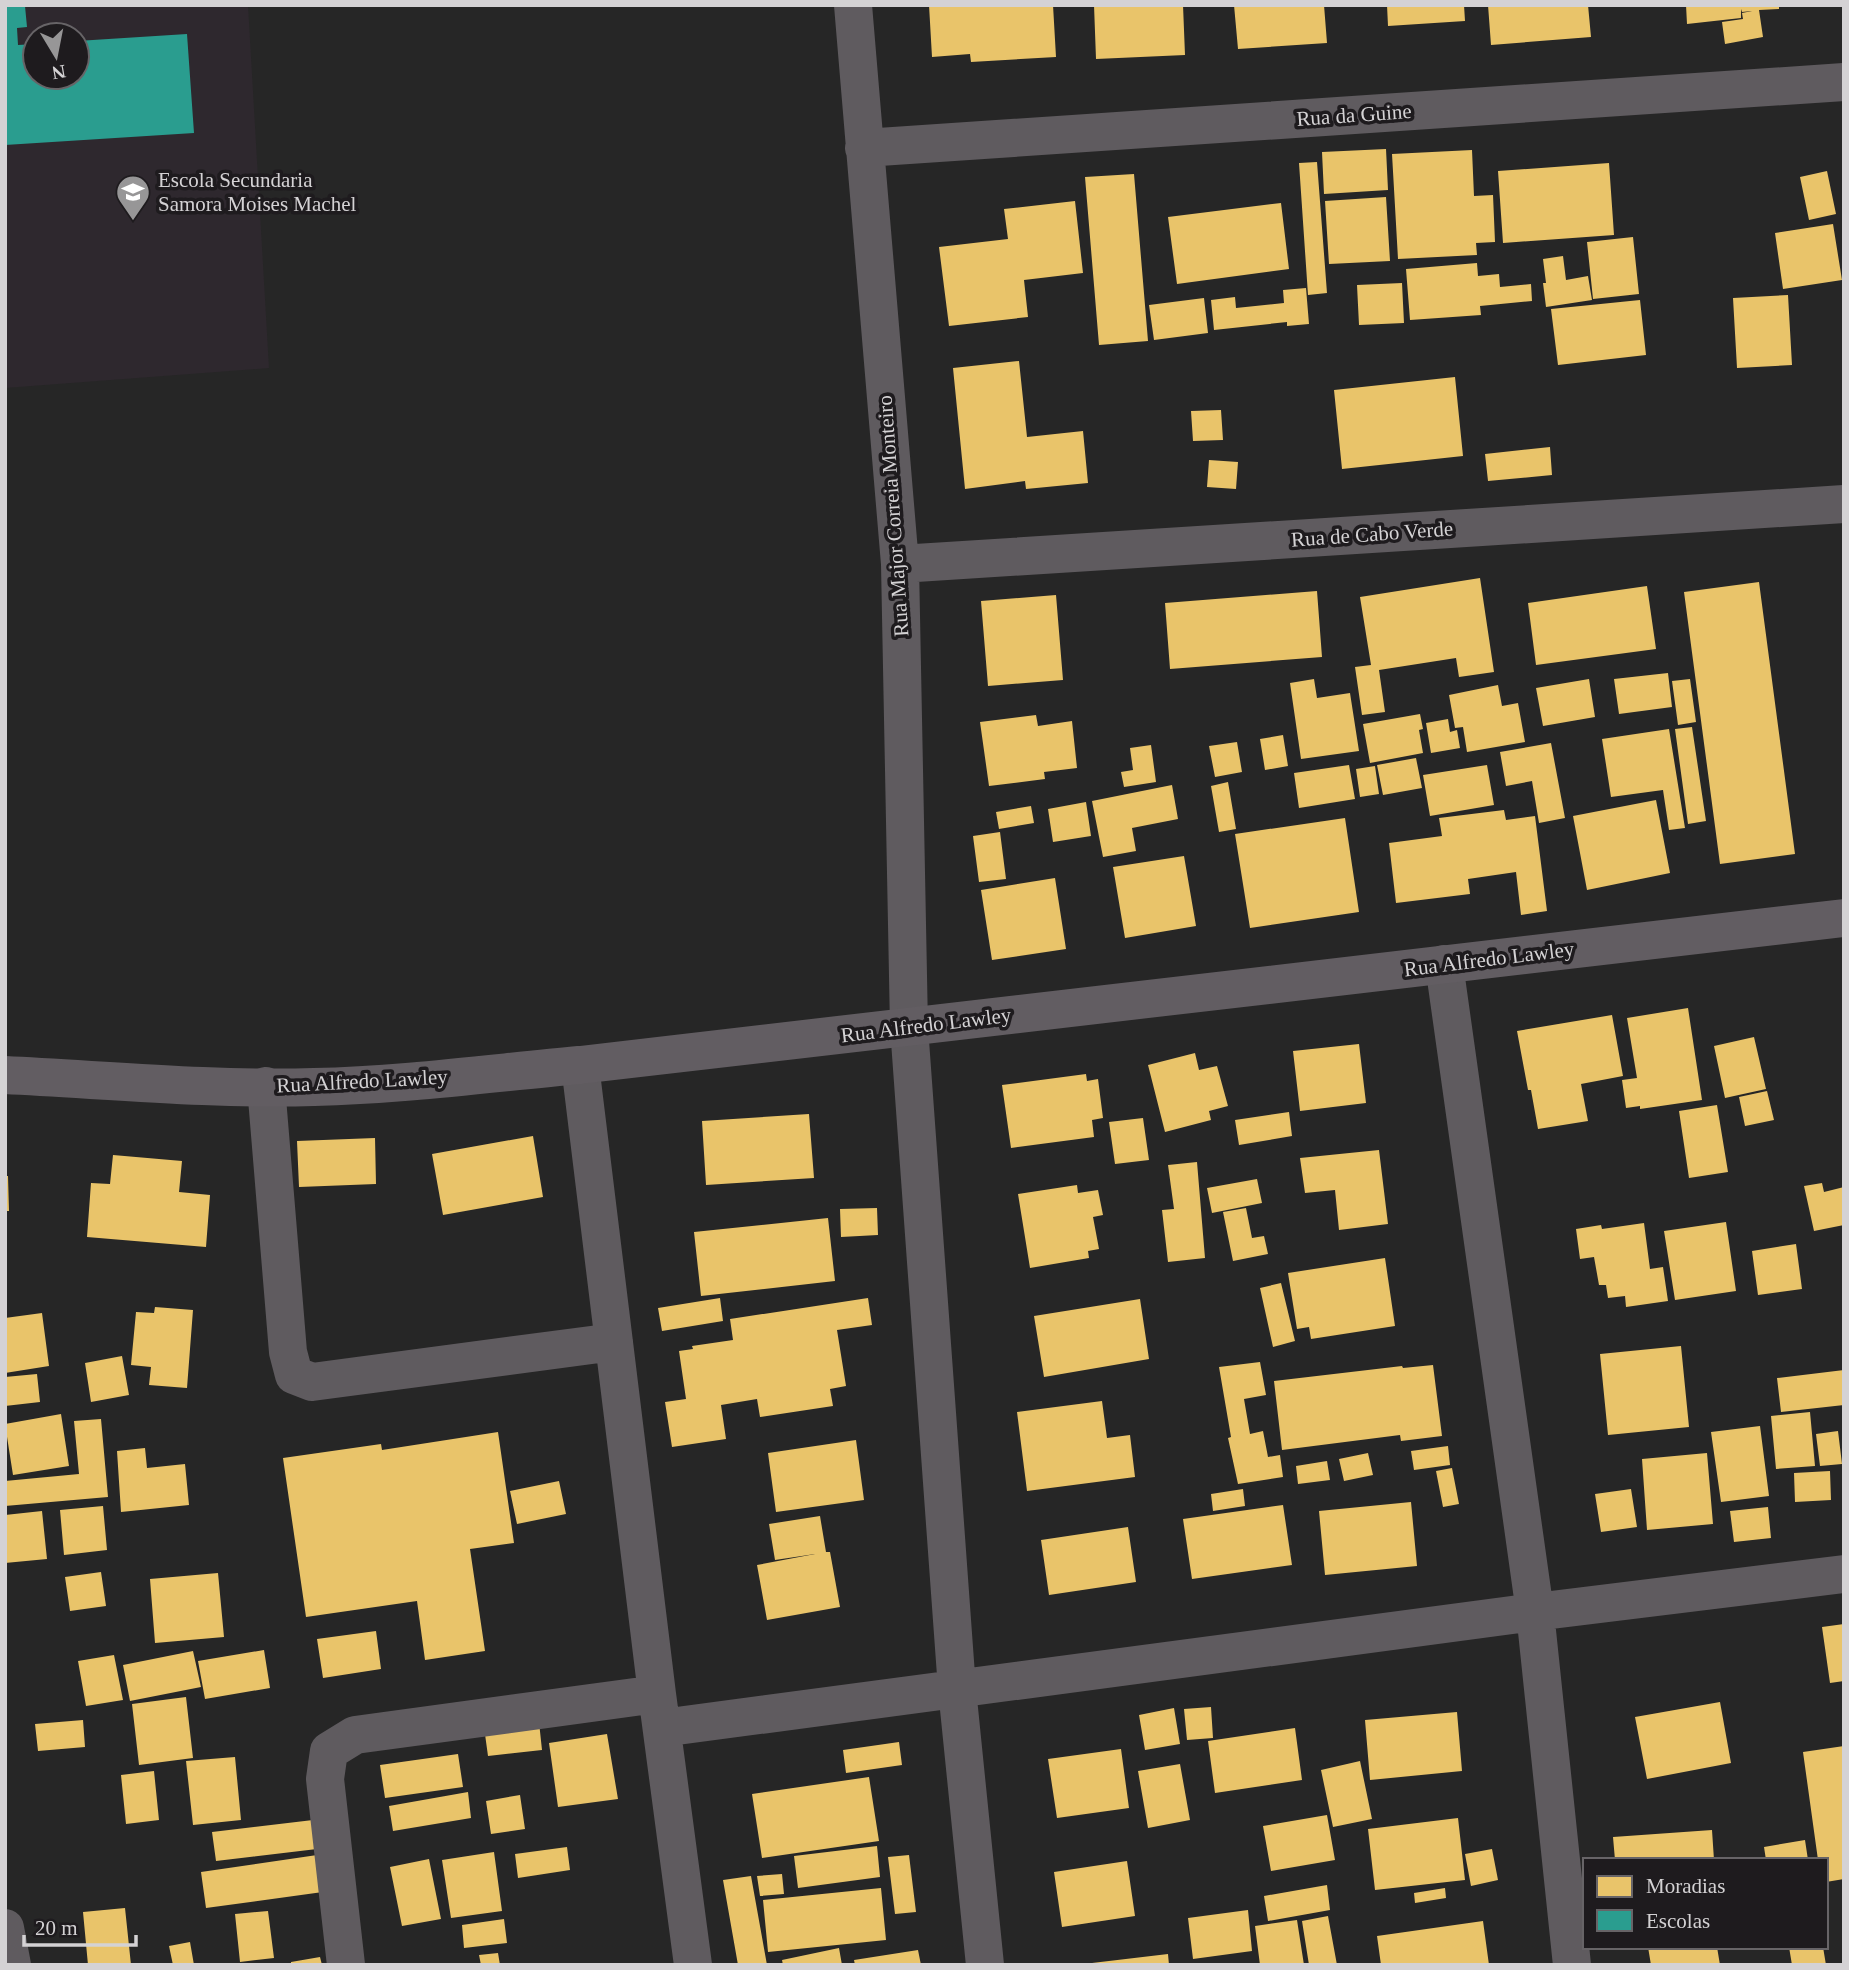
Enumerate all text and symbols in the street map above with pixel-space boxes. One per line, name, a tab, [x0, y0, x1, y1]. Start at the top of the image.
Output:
north arrow	[21, 21, 91, 91]
text: N	[50, 61, 67, 84]
street label: Rua da Guine	[1296, 99, 1412, 131]
place label: Escola Secundaria Samora Moises Machel	[158, 168, 356, 216]
school or university icon: Escola Secundaria Samora Moises Machel	[114, 173, 152, 222]
street label: Rua Major Correia Monteiro	[873, 394, 913, 638]
street label: Rua de Cabo Verde	[1290, 516, 1454, 552]
street label: Rua Alfredo Lawley	[1402, 937, 1576, 981]
street label: Rua Alfredo Lawley	[839, 1003, 1013, 1047]
street label: Rua Alfredo Lawley	[276, 1065, 449, 1097]
legend	[1583, 1858, 1828, 1949]
text: Moradias	[1646, 1874, 1725, 1898]
scale bar	[24, 1904, 136, 1948]
text: Escolas	[1646, 1909, 1710, 1933]
text: 20 m	[35, 1916, 78, 1940]

